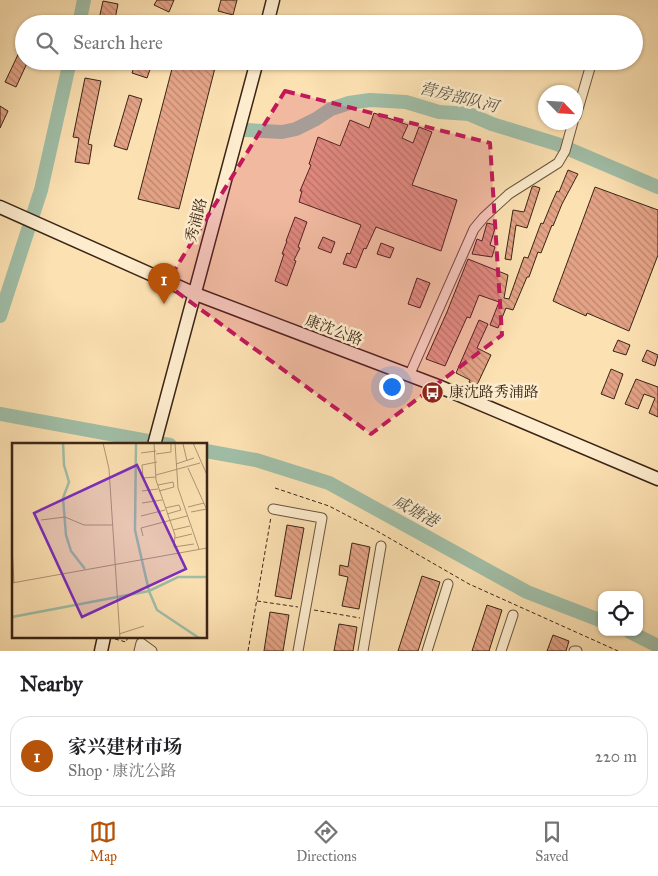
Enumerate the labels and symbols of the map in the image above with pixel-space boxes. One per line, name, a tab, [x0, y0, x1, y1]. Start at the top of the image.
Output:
water label: 营房部队河	[418, 78, 503, 117]
north arrow	[538, 85, 583, 130]
street label: 秀浦路	[181, 196, 211, 244]
pin: 1	[148, 263, 180, 304]
street label: 康沈公路	[303, 311, 365, 349]
your location	[379, 374, 405, 400]
bus stop icon: 康沈路秀浦路	[421, 380, 445, 404]
place label: 康沈路秀浦路	[449, 383, 539, 401]
inset map	[12, 443, 208, 638]
water label: 咸塘港	[390, 491, 443, 532]

